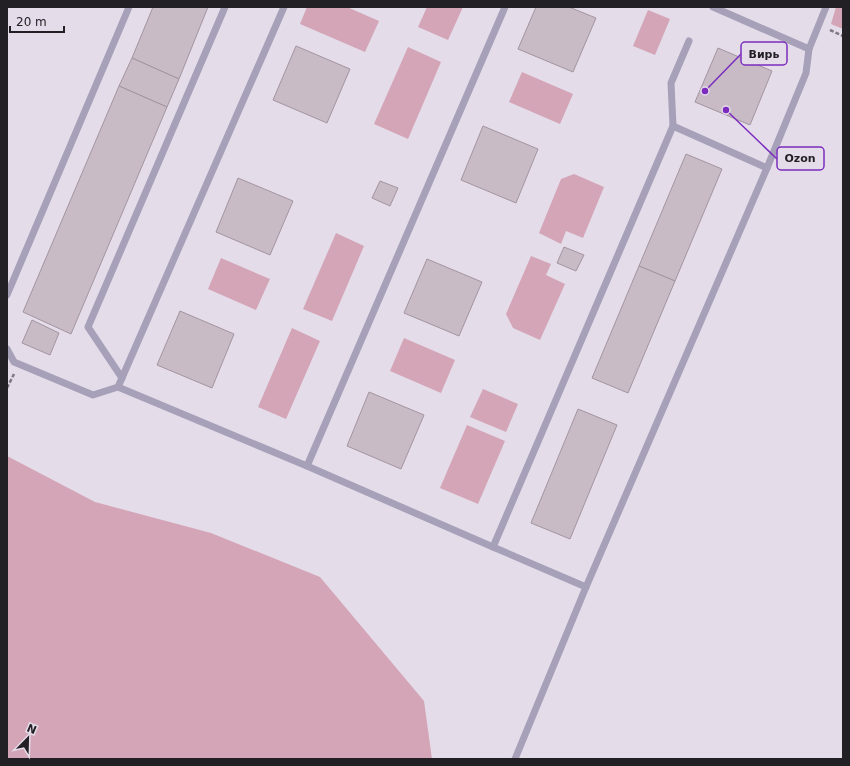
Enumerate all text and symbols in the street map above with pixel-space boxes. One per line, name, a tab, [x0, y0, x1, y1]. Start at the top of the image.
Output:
scale bar	[10, 8, 64, 34]
text: 20 m	[16, 15, 47, 29]
callout: Вирь	[741, 42, 787, 65]
text: Вирь	[749, 48, 780, 61]
callout: Ozon	[777, 147, 824, 170]
text: Ozon	[784, 152, 816, 165]
north arrow	[8, 718, 48, 758]
text: N	[25, 721, 38, 737]

